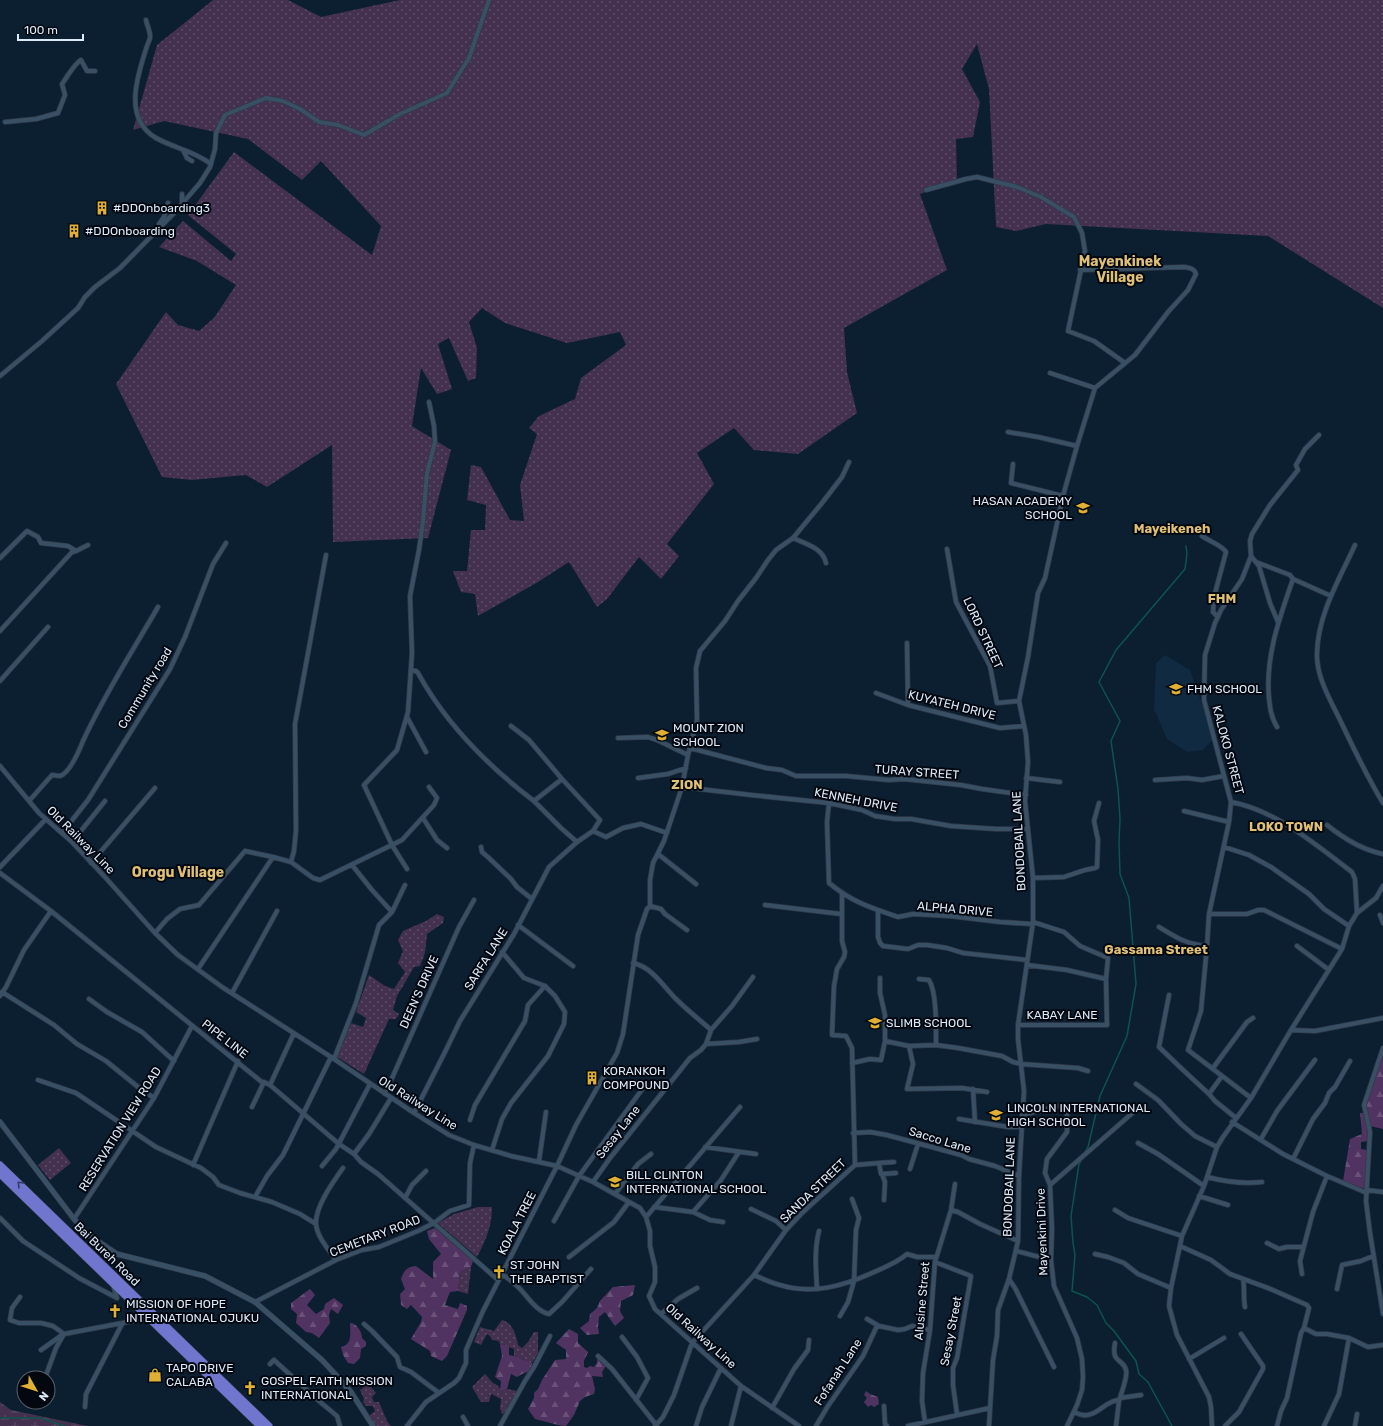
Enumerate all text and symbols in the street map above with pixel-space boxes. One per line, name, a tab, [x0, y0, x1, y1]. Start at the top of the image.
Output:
scale bar	[18, 16, 83, 42]
text: 100 m	[24, 23, 58, 37]
building icon: #DDOnboarding3	[94, 200, 110, 216]
place label: #DDOnboarding3	[113, 201, 210, 215]
building icon: #DDOnboarding	[66, 223, 82, 239]
place label: #DDOnboarding	[85, 224, 175, 238]
district label: Mayenkinek Village	[1079, 253, 1162, 286]
place label: HASAN ACADEMY SCHOOL	[973, 494, 1072, 522]
school or university icon: HASAN ACADEMY SCHOOL	[1075, 500, 1091, 516]
district label: Mayeikeneh	[1134, 521, 1210, 536]
district label: FHM	[1208, 591, 1236, 606]
street label: LORD STREET	[960, 595, 1006, 671]
street label: Community road	[115, 645, 175, 731]
school or university icon: FHM SCHOOL	[1168, 681, 1184, 697]
place label: FHM SCHOOL	[1187, 682, 1262, 696]
street label: KUYATEH DRIVE	[907, 687, 997, 723]
street label: KALOKO STREET	[1209, 704, 1247, 796]
place label: MOUNT ZION SCHOOL	[673, 721, 744, 749]
school or university icon: MOUNT ZION SCHOOL	[654, 727, 670, 743]
street label: TURAY STREET	[874, 762, 960, 782]
district label: ZION	[671, 777, 703, 792]
street label: KENNEH DRIVE	[813, 785, 899, 815]
street label: BONDOBAIL LANE	[1009, 791, 1029, 891]
street label: Old Railway Line	[44, 803, 118, 877]
district label: LOKO TOWN	[1249, 819, 1323, 834]
district label: Orogu Village	[132, 864, 224, 881]
street label: ALPHA DRIVE	[916, 899, 994, 919]
street label: SARFA LANE	[461, 925, 511, 993]
district label: Gassama Street	[1104, 942, 1208, 957]
street label: DEEN'S DRIVE	[397, 953, 441, 1031]
street label: KABAY LANE	[1026, 1008, 1098, 1022]
school or university icon: SLIMB SCHOOL	[867, 1015, 883, 1031]
place label: SLIMB SCHOOL	[886, 1016, 971, 1030]
street label: PIPE LINE	[199, 1017, 251, 1061]
street label: RESERVATION VIEW ROAD	[76, 1064, 164, 1194]
place label: KORANKOH COMPOUND	[603, 1064, 670, 1092]
building icon: KORANKOH COMPOUND	[584, 1070, 600, 1086]
street label: Old Railway Line	[376, 1073, 460, 1133]
place label: LINCOLN INTERNATIONAL HIGH SCHOOL	[1007, 1101, 1150, 1129]
street label: Sesay Lane	[593, 1102, 643, 1161]
school or university icon: LINCOLN INTERNATIONAL HIGH SCHOOL	[988, 1107, 1004, 1123]
street label: Sacco Lane	[907, 1124, 973, 1156]
street label: BONDOBAIL LANE	[1000, 1137, 1018, 1237]
street label: SANDA STREET	[777, 1156, 849, 1226]
place label: BILL CLINTON INTERNATIONAL SCHOOL	[626, 1168, 767, 1196]
school or university icon: BILL CLINTON INTERNATIONAL SCHOOL	[607, 1174, 623, 1190]
one-way arrow	[17, 1181, 25, 1189]
street label: Mayenkini Drive	[1033, 1188, 1051, 1276]
street label: KOALA TREE	[495, 1189, 539, 1257]
street label: CEMETARY ROAD	[328, 1212, 422, 1260]
street label: Bai Bureh Road	[71, 1219, 143, 1289]
place label: ST JOHN THE BAPTIST	[510, 1258, 584, 1286]
street label: Alusine Street	[912, 1261, 932, 1341]
church icon: ST JOHN THE BAPTIST	[491, 1264, 507, 1280]
street label: Sesay Street	[937, 1295, 965, 1367]
place label: MISSION OF HOPE INTERNATIONAL OJUKU	[126, 1297, 259, 1325]
street label: Old Railway Line	[663, 1301, 739, 1372]
church icon: MISSION OF HOPE INTERNATIONAL OJUKU	[107, 1303, 123, 1319]
street label: Fofanah Lane	[811, 1336, 865, 1408]
place label: TAPO DRIVE CALABA	[166, 1361, 233, 1389]
shop icon: TAPO DRIVE CALABA	[147, 1367, 163, 1383]
north arrow	[16, 1370, 56, 1410]
place label: GOSPEL FAITH MISSION INTERNATIONAL	[261, 1374, 393, 1402]
church icon: GOSPEL FAITH MISSION INTERNATIONAL	[242, 1380, 258, 1396]
text: N	[36, 1389, 51, 1403]

